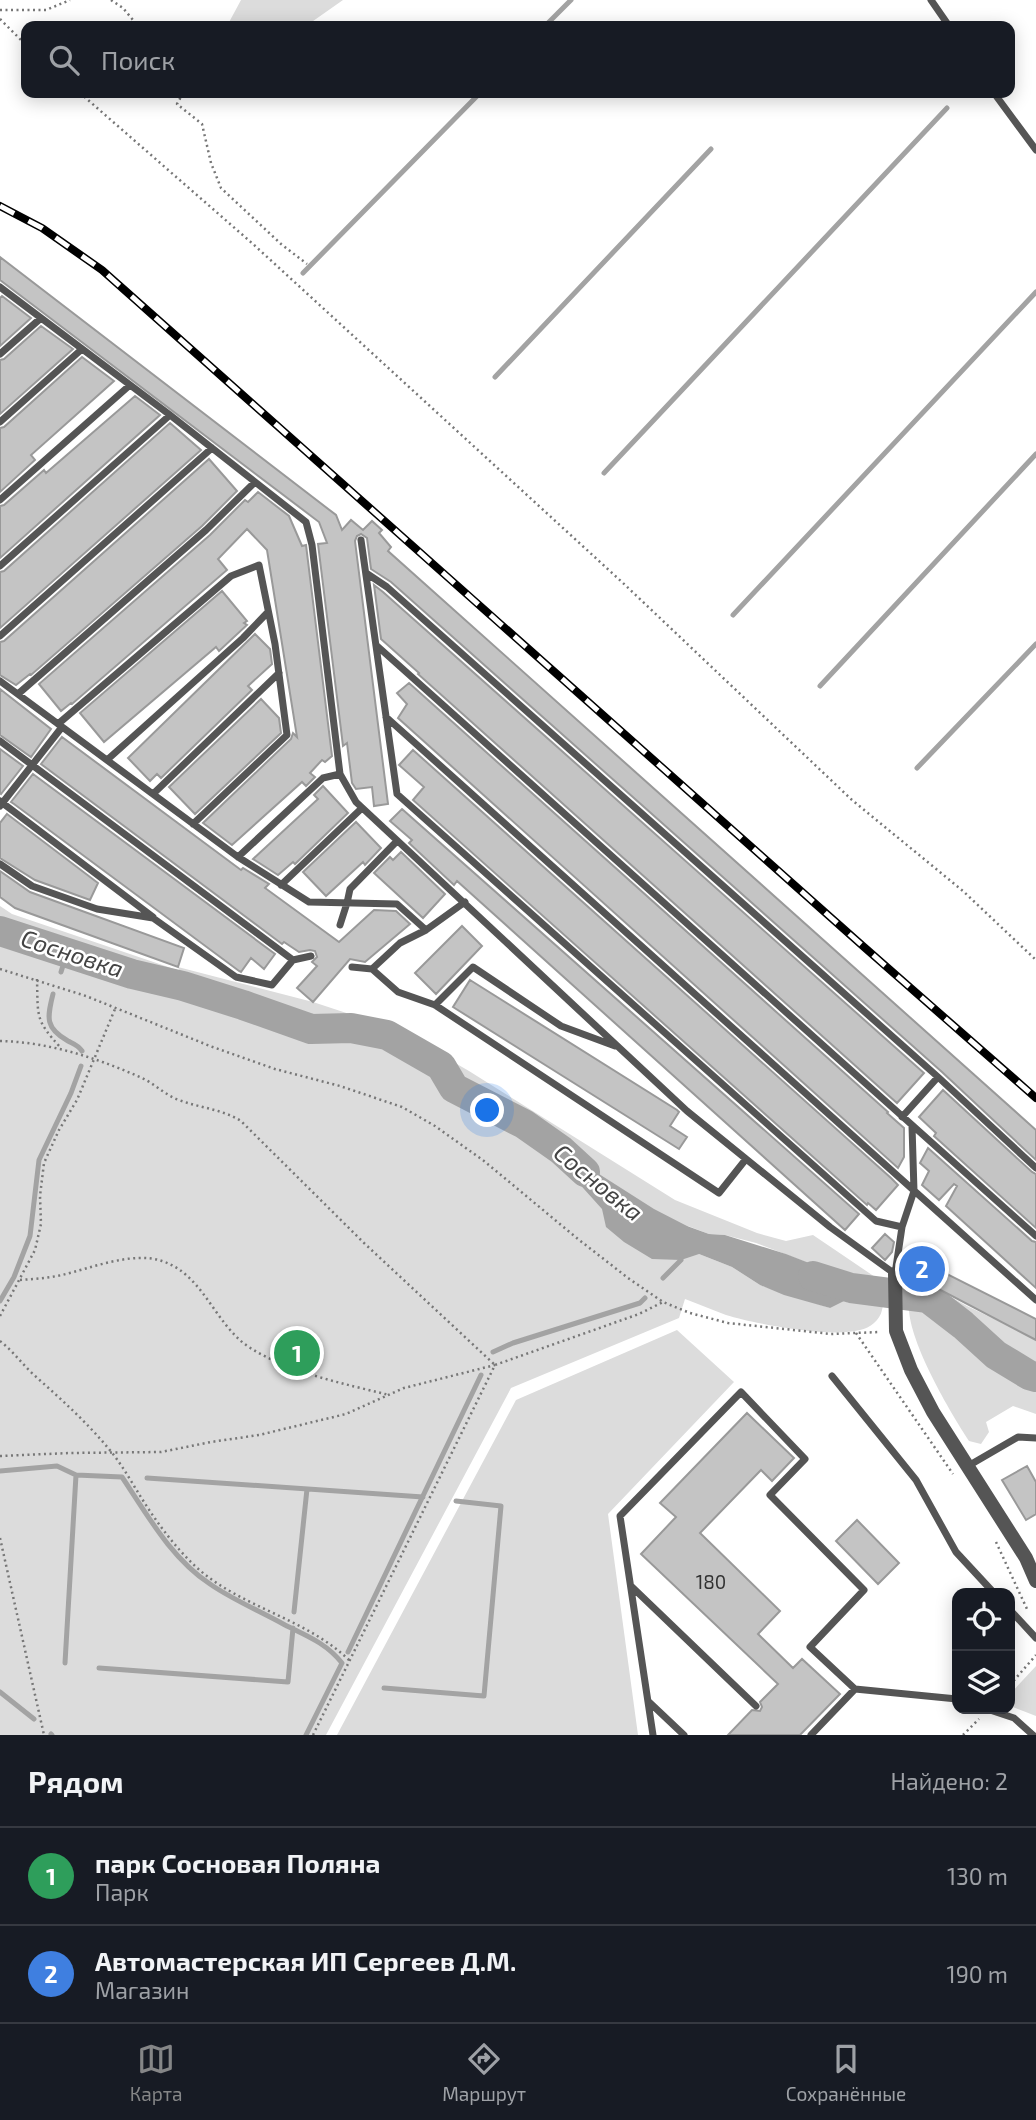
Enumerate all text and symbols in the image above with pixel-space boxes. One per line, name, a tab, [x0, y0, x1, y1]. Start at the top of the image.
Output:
search box	[21, 21, 1015, 98]
icon: search	[45, 41, 83, 79]
text: Поиск	[101, 44, 175, 75]
water label: Сосновка	[18, 922, 127, 983]
your location	[470, 1093, 504, 1127]
water label: Сосновка	[549, 1137, 649, 1226]
pin: 2	[899, 1243, 945, 1295]
pin: 1	[274, 1327, 320, 1379]
house number: 180	[696, 1570, 726, 1593]
map controls	[952, 1588, 1015, 1714]
button: locate	[952, 1588, 1015, 1651]
button: layers	[952, 1651, 1015, 1714]
text: Рядом	[28, 1763, 124, 1799]
text: Найдено: 2	[891, 1767, 1008, 1795]
text: парк Сосновая Поляна	[95, 1847, 380, 1878]
text: 1	[46, 1862, 56, 1890]
text: 130 m	[947, 1862, 1008, 1890]
text: Парк	[95, 1878, 149, 1906]
text: Автомастерская ИП Сергеев Д.М.	[95, 1945, 516, 1976]
text: 2	[44, 1960, 58, 1988]
text: 190 m	[947, 1960, 1008, 1988]
text: Магазин	[95, 1976, 189, 2004]
tab: Карта	[130, 2040, 183, 2105]
tab: Маршрут	[442, 2040, 526, 2105]
tab: Сохранённые	[786, 2040, 906, 2105]

